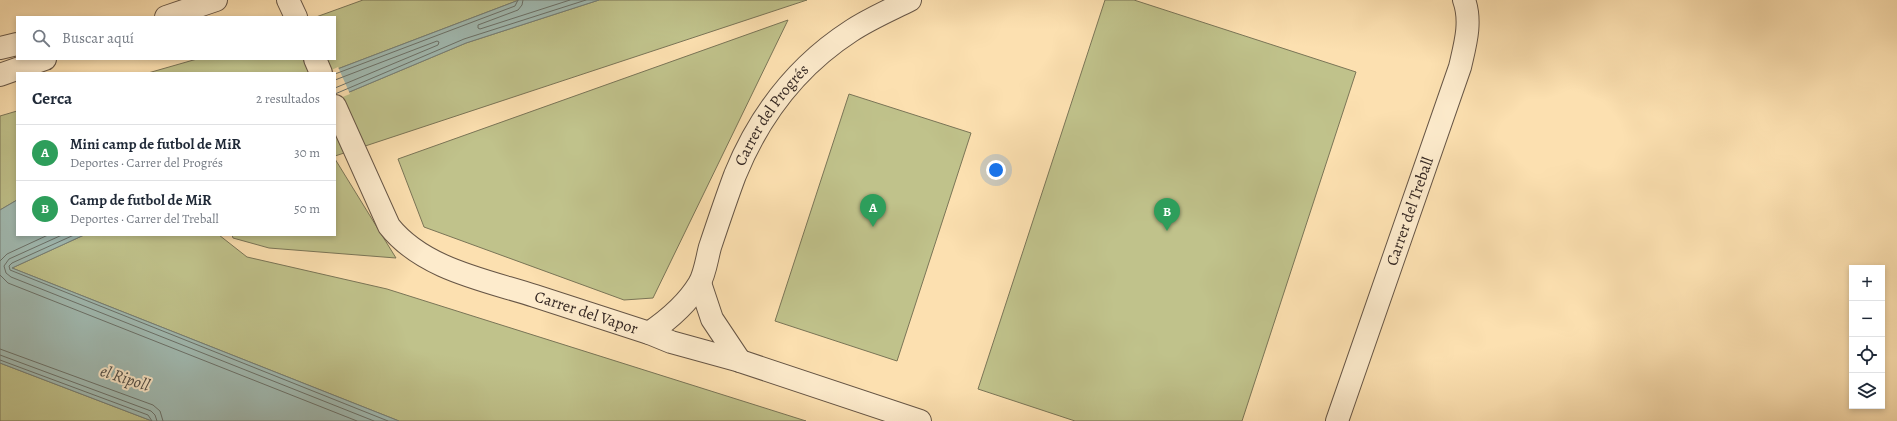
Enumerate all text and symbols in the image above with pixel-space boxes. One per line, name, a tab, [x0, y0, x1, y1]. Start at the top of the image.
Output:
search box	[16, 16, 336, 60]
icon: search	[30, 27, 52, 49]
text: Buscar aquí	[62, 28, 134, 48]
street label: Carrer del Progrés	[729, 59, 814, 169]
text: Cerca	[32, 87, 72, 110]
text: 2 resultados	[256, 90, 320, 107]
text: Mini camp de futbol de MiR	[70, 134, 241, 154]
text: A	[41, 144, 49, 161]
text: 30 m	[294, 144, 320, 161]
text: Deportes · Carrer del Progrés	[70, 154, 223, 171]
street label: Carrer del Treball	[1381, 154, 1439, 269]
your location	[986, 160, 1006, 180]
text: Camp de futbol de MiR	[70, 190, 212, 210]
pin: A	[860, 194, 886, 227]
pin: B	[1154, 198, 1180, 231]
text: B	[41, 200, 49, 217]
text: 50 m	[294, 200, 320, 217]
text: Deportes · Carrer del Treball	[70, 210, 219, 227]
map controls	[1849, 265, 1885, 409]
button: +	[1849, 265, 1885, 301]
street label: Carrer del Vapor	[532, 286, 641, 340]
button: −	[1849, 301, 1885, 337]
button: locate	[1849, 337, 1885, 373]
water label: el Ripoll	[97, 359, 153, 397]
button: layers	[1849, 373, 1885, 409]

